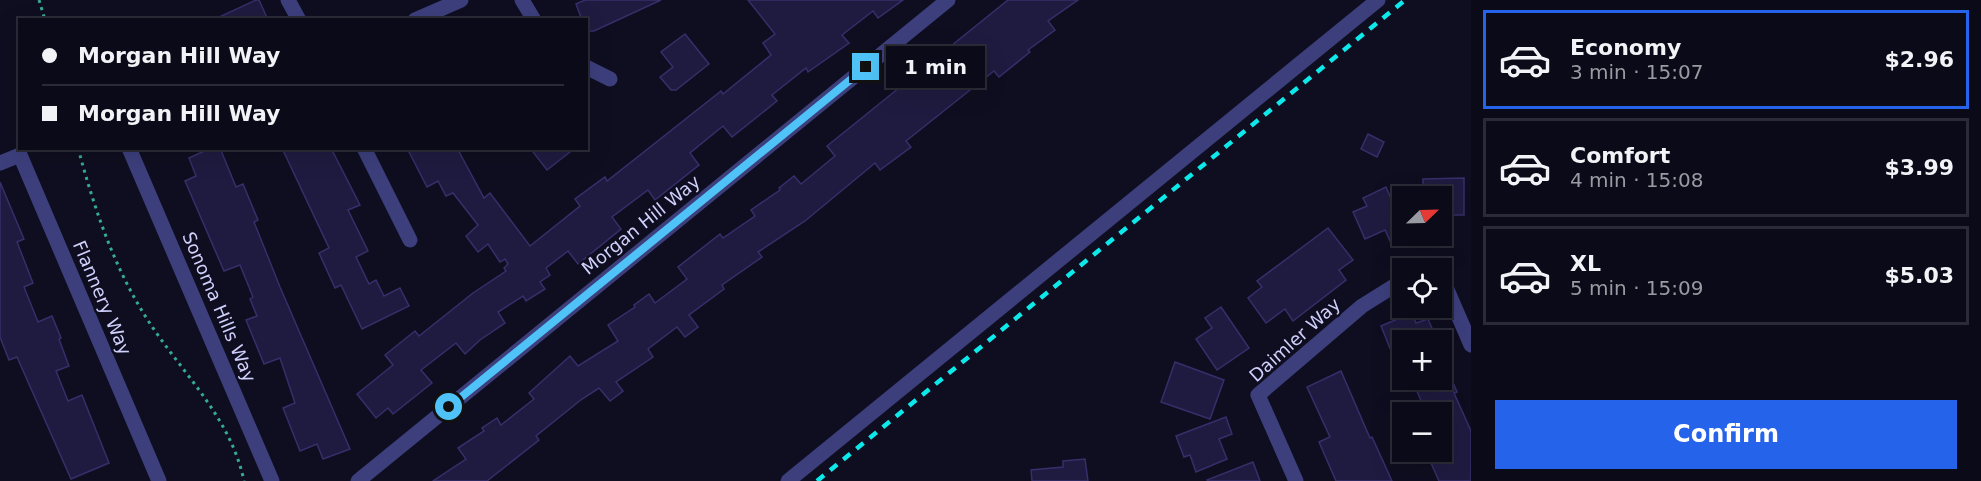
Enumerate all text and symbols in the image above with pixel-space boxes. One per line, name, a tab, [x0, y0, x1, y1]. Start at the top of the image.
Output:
icon: car	[1498, 33, 1552, 87]
text: Economy	[1570, 35, 1681, 60]
text: Morgan Hill Way	[78, 43, 280, 68]
callout: 1 min	[887, 46, 986, 88]
text: $2.96	[1884, 47, 1954, 72]
route end	[852, 53, 879, 80]
text: 1 min	[904, 55, 967, 79]
text: 3 min · 15:07	[1570, 60, 1704, 84]
text: Morgan Hill Way	[78, 101, 280, 126]
icon: car	[1498, 141, 1552, 195]
text: Comfort	[1570, 143, 1670, 168]
text: $3.99	[1884, 155, 1954, 180]
text: 4 min · 15:08	[1570, 168, 1704, 192]
street label: Morgan Hill Way	[577, 170, 704, 279]
north arrow	[1392, 186, 1452, 246]
map controls	[1392, 186, 1452, 462]
street label: Sonoma Hills Way	[178, 229, 261, 385]
street label: Flannery Way	[69, 237, 136, 359]
icon: car	[1498, 249, 1552, 303]
text: XL	[1570, 251, 1601, 276]
button: locate	[1392, 258, 1452, 318]
text: $5.03	[1884, 263, 1954, 288]
text: 5 min · 15:09	[1570, 276, 1704, 300]
street label: Daimler Way	[1245, 293, 1345, 386]
button: +	[1392, 330, 1452, 390]
route start	[435, 393, 462, 420]
button: Confirm	[1495, 400, 1957, 469]
button: −	[1392, 402, 1452, 462]

